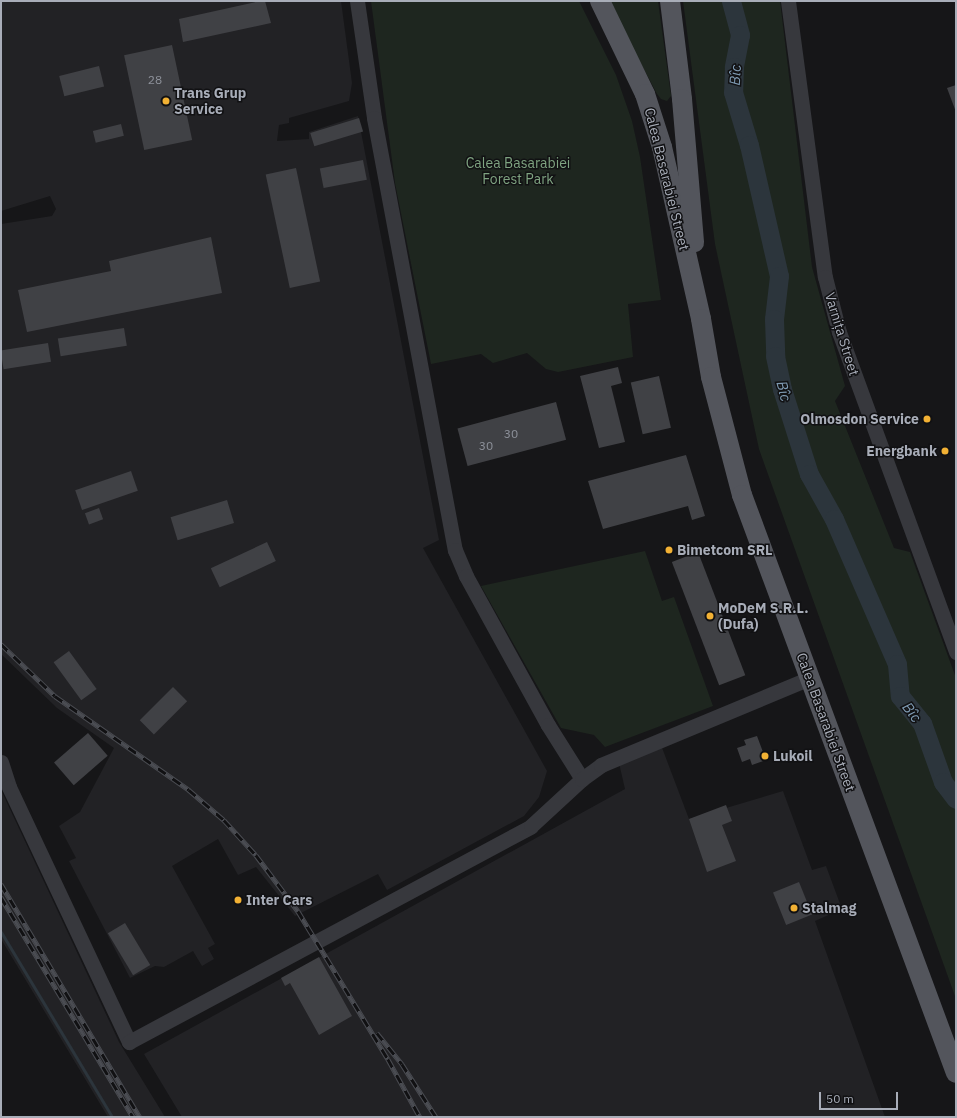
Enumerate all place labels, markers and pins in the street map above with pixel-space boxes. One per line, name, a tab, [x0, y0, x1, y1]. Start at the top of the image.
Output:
place label: Trans Grup Service	[174, 85, 246, 118]
marker: Trans Grup Service	[161, 96, 171, 106]
place label: Olmosdon Service	[800, 411, 919, 427]
marker: Olmosdon Service	[922, 414, 932, 424]
place label: Energbank	[866, 443, 937, 459]
marker: Energbank	[940, 446, 950, 456]
place label: Bimetcom SRL	[677, 542, 773, 558]
marker: Bimetcom SRL	[664, 545, 674, 555]
place label: MoDeM S.R.L. (Dufa)	[718, 600, 809, 632]
marker: MoDeM S.R.L. (Dufa)	[705, 611, 715, 621]
place label: Lukoil	[773, 748, 813, 764]
marker: Lukoil	[760, 751, 770, 761]
place label: Inter Cars	[246, 892, 312, 908]
marker: Inter Cars	[233, 895, 243, 905]
place label: Stalmag	[802, 900, 856, 916]
marker: Stalmag	[789, 903, 799, 913]

